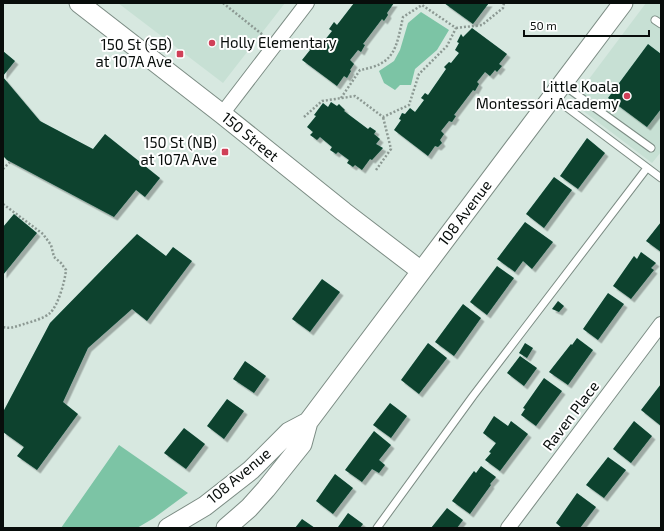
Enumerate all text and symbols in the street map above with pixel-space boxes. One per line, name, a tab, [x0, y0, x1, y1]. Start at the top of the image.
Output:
scale bar	[524, 12, 649, 38]
text: 50 m	[530, 18, 557, 32]
place label: Holly Elementary	[220, 33, 337, 51]
place label: 150 St (SB) at 107A Ave	[96, 35, 172, 70]
marker: Holly Elementary	[207, 38, 217, 48]
marker: 150 St (SB) at 107A Ave	[175, 49, 185, 59]
place label: Little Koala Montessori Academy	[476, 77, 619, 112]
marker: Little Koala Montessori Academy	[622, 91, 632, 101]
street label: 150 Street	[219, 108, 283, 165]
place label: 150 St (NB) at 107A Ave	[141, 133, 217, 168]
marker: 150 St (NB) at 107A Ave	[220, 147, 230, 157]
street label: 108 Avenue	[434, 176, 495, 249]
street label: Raven Place	[538, 377, 602, 454]
street label: 108 Avenue	[203, 443, 274, 507]

